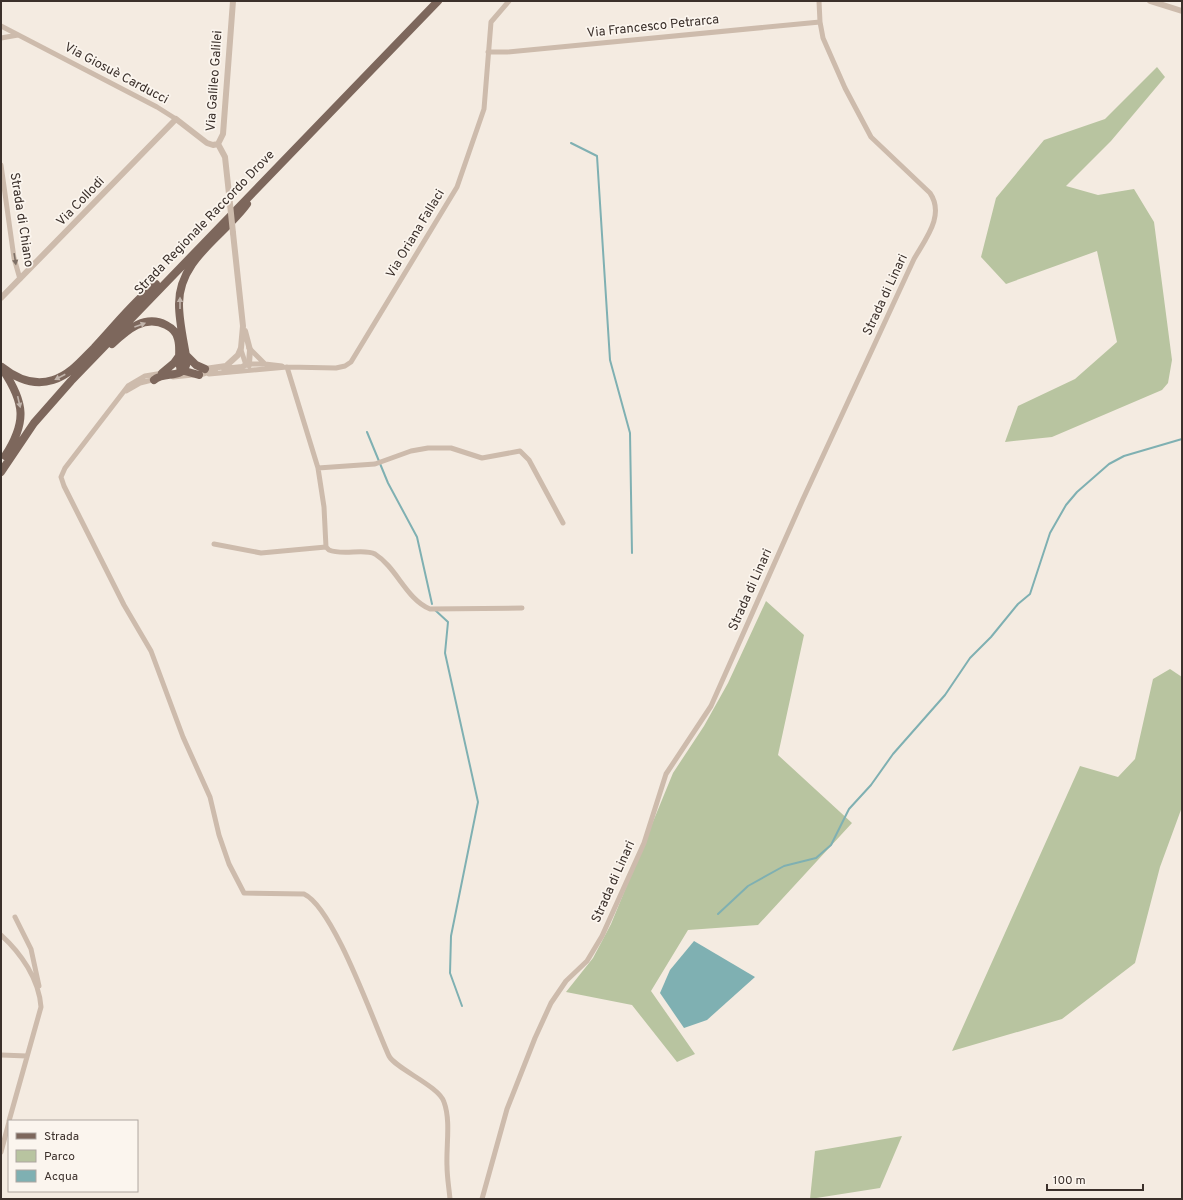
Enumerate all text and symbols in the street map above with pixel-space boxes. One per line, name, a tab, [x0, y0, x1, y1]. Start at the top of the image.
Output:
street label: Via Francesco Petrarca	[586, 12, 720, 42]
street label: Via Galileo Galilei	[203, 30, 227, 132]
street label: Via Giosuè Carducci	[61, 40, 171, 108]
street label: Strada Regionale Raccordo Drove	[132, 147, 278, 299]
street label: Strada di Chiano	[6, 172, 36, 268]
street label: Via Collodi	[54, 174, 108, 230]
street label: Via Oriana Fallaci	[383, 187, 449, 281]
street label: Strada di Linari	[860, 252, 912, 338]
one-way arrow	[12, 253, 18, 265]
one-way arrow	[176, 297, 183, 309]
one-way arrow	[134, 321, 146, 327]
one-way arrow	[54, 374, 66, 380]
one-way arrow	[17, 396, 23, 408]
street label: Strada di Linari	[726, 547, 776, 633]
street label: Strada di Linari	[589, 839, 639, 925]
legend	[8, 1120, 138, 1192]
text: Strada	[44, 1129, 79, 1145]
text: Parco	[44, 1149, 75, 1165]
scale bar	[1047, 1166, 1143, 1192]
text: Acqua	[44, 1169, 78, 1185]
text: 100 m	[1053, 1173, 1086, 1189]

